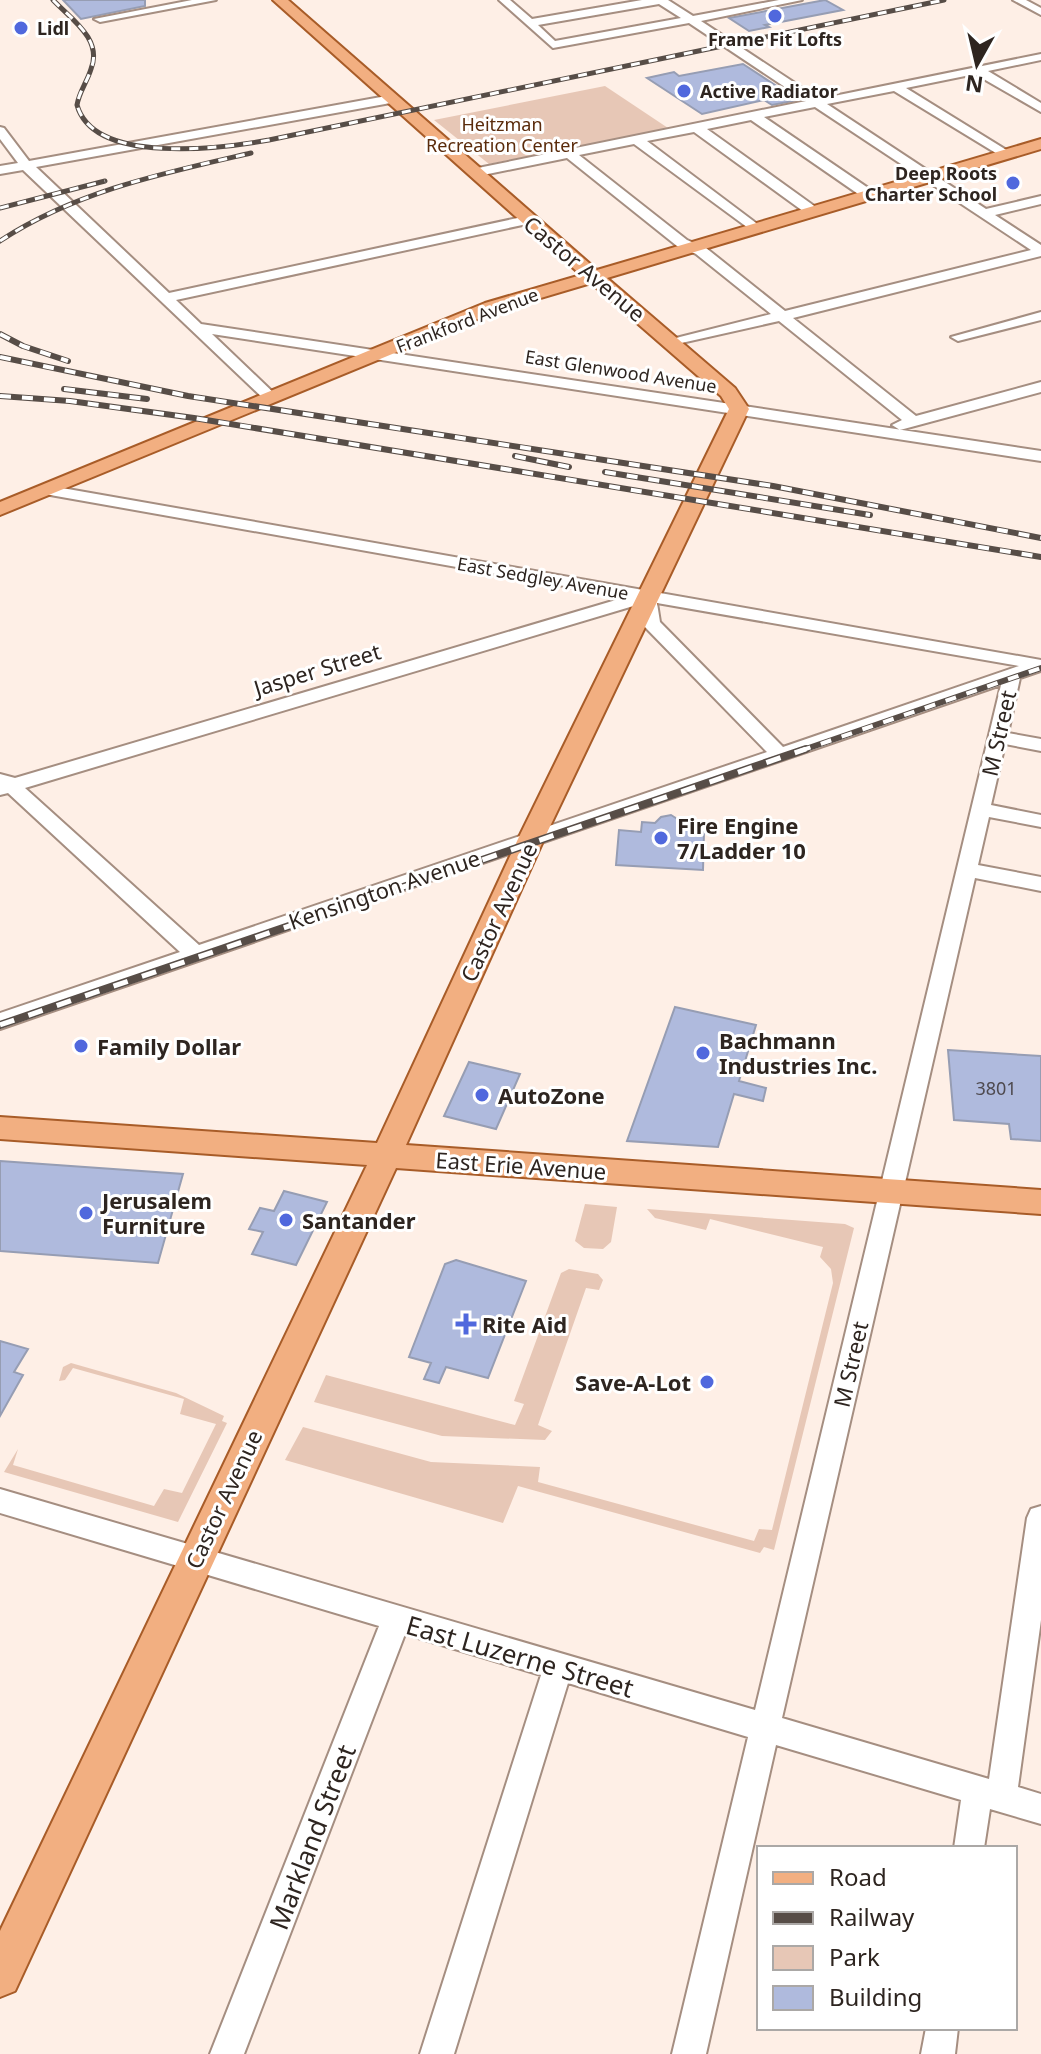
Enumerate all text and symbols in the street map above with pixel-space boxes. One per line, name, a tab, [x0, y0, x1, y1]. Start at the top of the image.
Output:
marker: Frame Fit Lofts	[766, 7, 784, 25]
place label: Lidl	[37, 16, 69, 40]
marker: Lidl	[12, 19, 30, 37]
north arrow	[937, 24, 1017, 104]
place label: Frame Fit Lofts	[708, 27, 842, 51]
text: N	[963, 69, 985, 101]
place label: Active Radiator	[700, 79, 838, 103]
marker: Active Radiator	[675, 82, 693, 100]
park label: Heitzman Recreation Center	[426, 112, 579, 157]
place label: Deep Roots Charter School	[865, 161, 997, 206]
marker: Deep Roots Charter School	[1004, 174, 1022, 192]
street label: Castor Avenue	[518, 208, 652, 328]
street label: Frankford Avenue	[393, 282, 541, 358]
street label: East Glenwood Avenue	[523, 344, 719, 398]
street label: East Sedgley Avenue	[455, 551, 631, 605]
street label: Jasper Street	[248, 635, 384, 703]
street label: M Street	[974, 687, 1022, 779]
place label: Fire Engine 7/Ladder 10	[677, 810, 806, 865]
marker: Fire Engine 7/Ladder 10	[652, 829, 670, 847]
street label: Castor Avenue	[453, 838, 543, 986]
street label: Kensington Avenue	[284, 842, 484, 936]
place label: Bachmann Industries Inc.	[719, 1025, 877, 1080]
place label: Family Dollar	[97, 1031, 241, 1061]
marker: Family Dollar	[72, 1037, 90, 1055]
marker: Bachmann Industries Inc.	[694, 1044, 712, 1062]
house number: 3801	[975, 1076, 1017, 1100]
place label: AutoZone	[498, 1080, 605, 1110]
marker: AutoZone	[473, 1086, 491, 1104]
street label: East Erie Avenue	[435, 1144, 607, 1186]
place label: Jerusalem Furniture	[100, 1185, 212, 1240]
marker: Jerusalem Furniture	[77, 1204, 95, 1222]
place label: Santander	[302, 1205, 416, 1235]
marker: Santander	[277, 1211, 295, 1229]
place label: Rite Aid	[482, 1309, 567, 1339]
marker: Rite Aid	[457, 1315, 475, 1333]
street label: M Street	[826, 1318, 874, 1410]
place label: Save-A-Lot	[575, 1367, 691, 1397]
marker: Save-A-Lot	[698, 1373, 716, 1391]
street label: Castor Avenue	[178, 1425, 268, 1573]
street label: East Luzerne Street	[402, 1606, 638, 1706]
street label: Markland Street	[260, 1739, 364, 1935]
legend	[757, 1846, 1017, 2030]
text: Road	[829, 1860, 887, 1893]
text: Railway	[829, 1900, 915, 1933]
text: Park	[829, 1940, 880, 1973]
text: Building	[829, 1980, 922, 2013]

